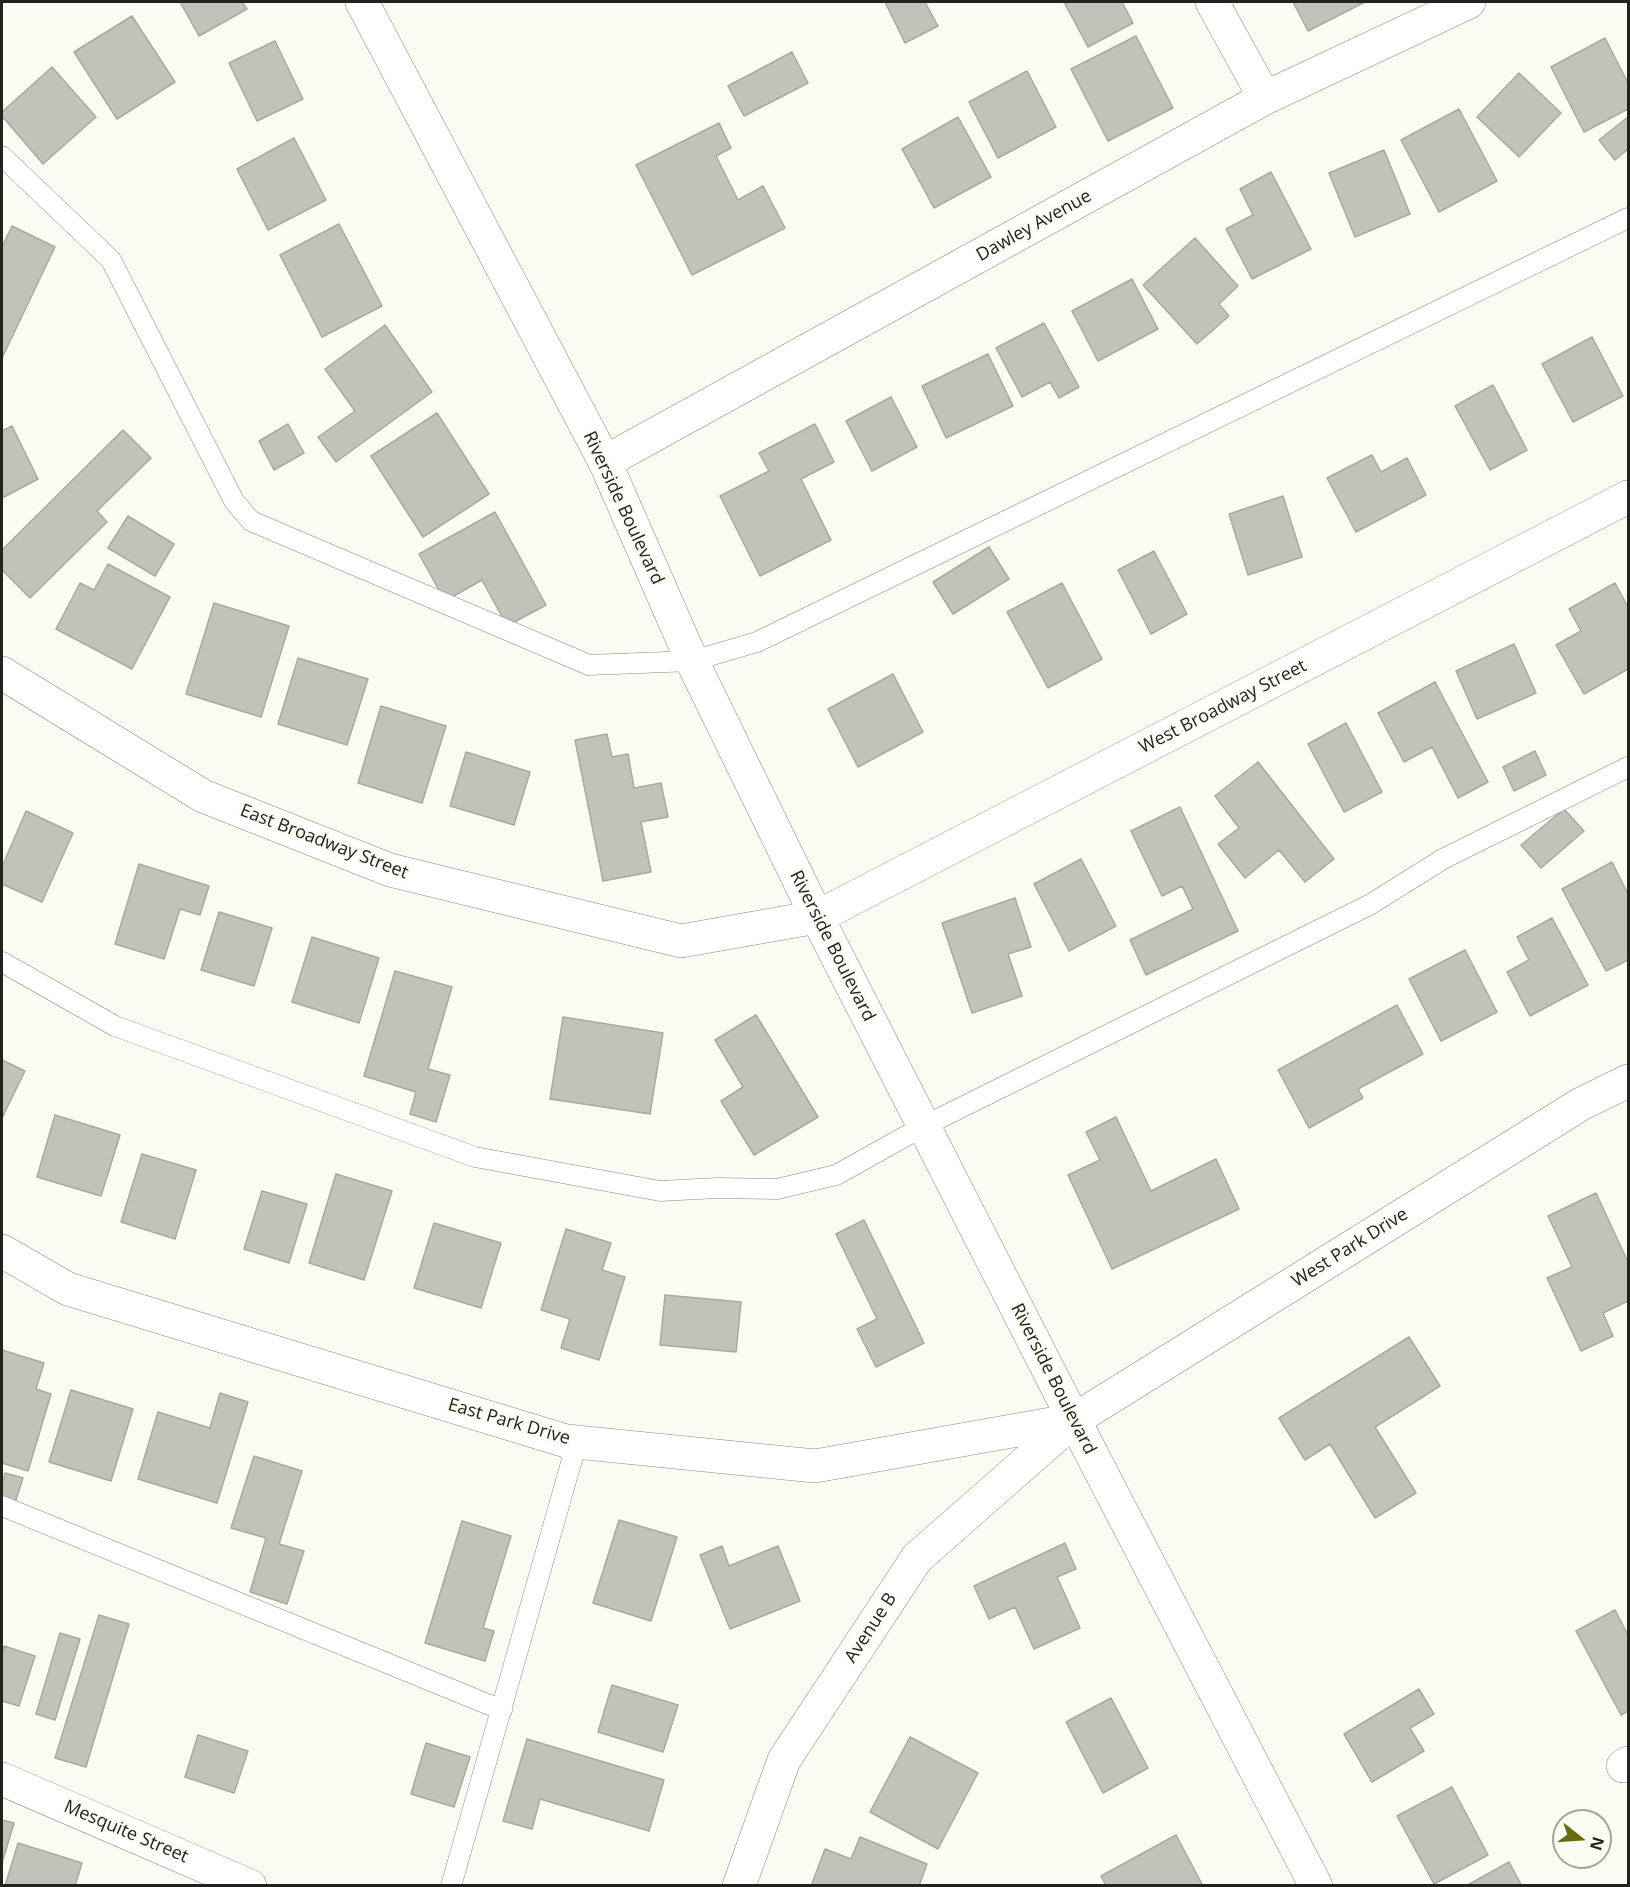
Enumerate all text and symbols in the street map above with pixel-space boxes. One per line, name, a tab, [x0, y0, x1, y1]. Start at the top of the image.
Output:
street label: Dawley Avenue	[973, 186, 1095, 266]
street label: Riverside Boulevard	[578, 428, 668, 588]
street label: West Broadway Street	[1136, 655, 1310, 759]
street label: East Broadway Street	[237, 800, 411, 884]
street label: Riverside Boulevard	[785, 867, 879, 1025]
street label: West Park Drive	[1288, 1204, 1412, 1292]
street label: Riverside Boulevard	[1006, 1300, 1100, 1458]
street label: East Park Drive	[445, 1394, 573, 1450]
street label: Avenue B	[840, 1589, 902, 1667]
street label: Mesquite Street	[61, 1796, 191, 1868]
north arrow	[1552, 1809, 1612, 1869]
text: N	[1585, 1834, 1610, 1853]

